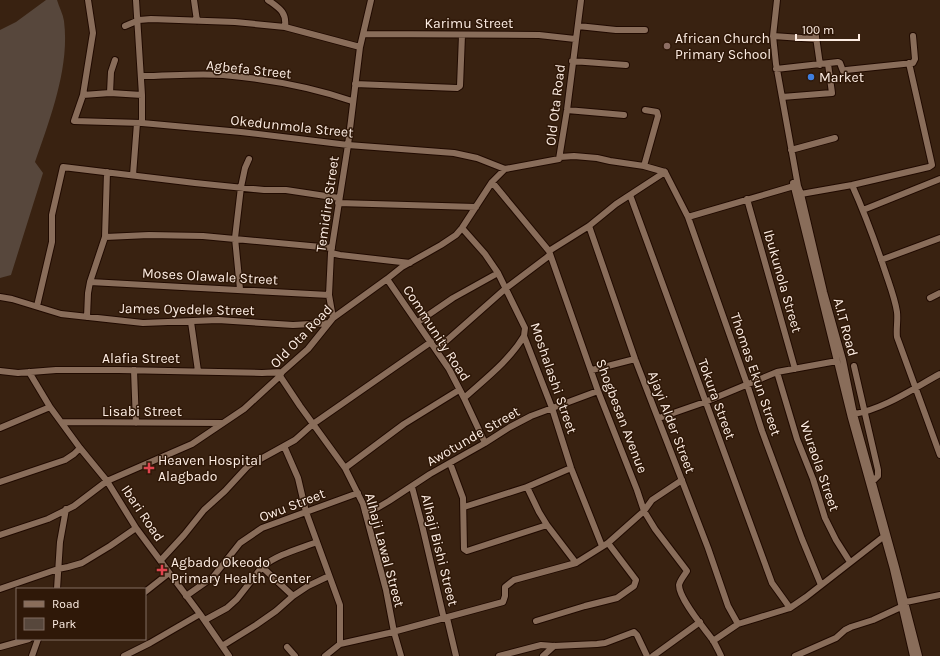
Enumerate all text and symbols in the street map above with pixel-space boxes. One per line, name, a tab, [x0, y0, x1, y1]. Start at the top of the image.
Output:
street label: Karimu Street	[425, 15, 513, 32]
scale bar	[796, 16, 859, 42]
text: 100 m	[802, 23, 834, 37]
place label: African Church Primary School	[675, 30, 771, 63]
marker: African Church Primary School	[662, 41, 672, 51]
street label: Agbefa Street	[205, 57, 292, 82]
street label: Old Ota Road	[542, 63, 569, 147]
place label: Market	[819, 69, 864, 86]
marker: Market	[806, 72, 816, 82]
street label: Okedunmola Street	[230, 112, 354, 141]
street label: Temidire Street	[312, 155, 343, 253]
street label: Ibukunola Street	[760, 228, 805, 335]
street label: Moses Olawale Street	[142, 264, 278, 289]
street label: Community Road	[399, 282, 474, 384]
street label: A.I.T Road	[830, 296, 861, 358]
street label: James Oyedele Street	[119, 300, 255, 319]
street label: Old Ota Road	[267, 301, 336, 372]
street label: Thomas Ekun Street	[726, 310, 785, 438]
street label: Moshalashi Street	[527, 320, 581, 436]
street label: Alafia Street	[102, 350, 180, 367]
street label: Shogbesan Avenue	[592, 357, 651, 476]
street label: Tokura Street	[694, 357, 739, 442]
street label: Ajayi Alder Street	[644, 369, 699, 476]
street label: Lisabi Street	[102, 403, 182, 420]
street label: Awotunde Street	[424, 403, 523, 470]
street label: Wuraola Street	[796, 419, 843, 514]
place label: Heaven Hospital Alagbado	[158, 452, 262, 485]
marker: Heaven Hospital Alagbado	[143, 462, 155, 474]
street label: Ibari Road	[117, 482, 168, 545]
street label: Owu Street	[257, 485, 328, 526]
street label: Alhaji Lawal Street	[361, 491, 408, 609]
street label: Alhaji Bishi Street	[417, 492, 462, 608]
place label: Agbado Okeodo Primary Health Center	[171, 554, 312, 587]
marker: Agbado Okeodo Primary Health Center	[156, 564, 168, 576]
legend	[16, 588, 146, 640]
text: Road	[52, 597, 80, 611]
text: Park	[52, 617, 77, 631]

